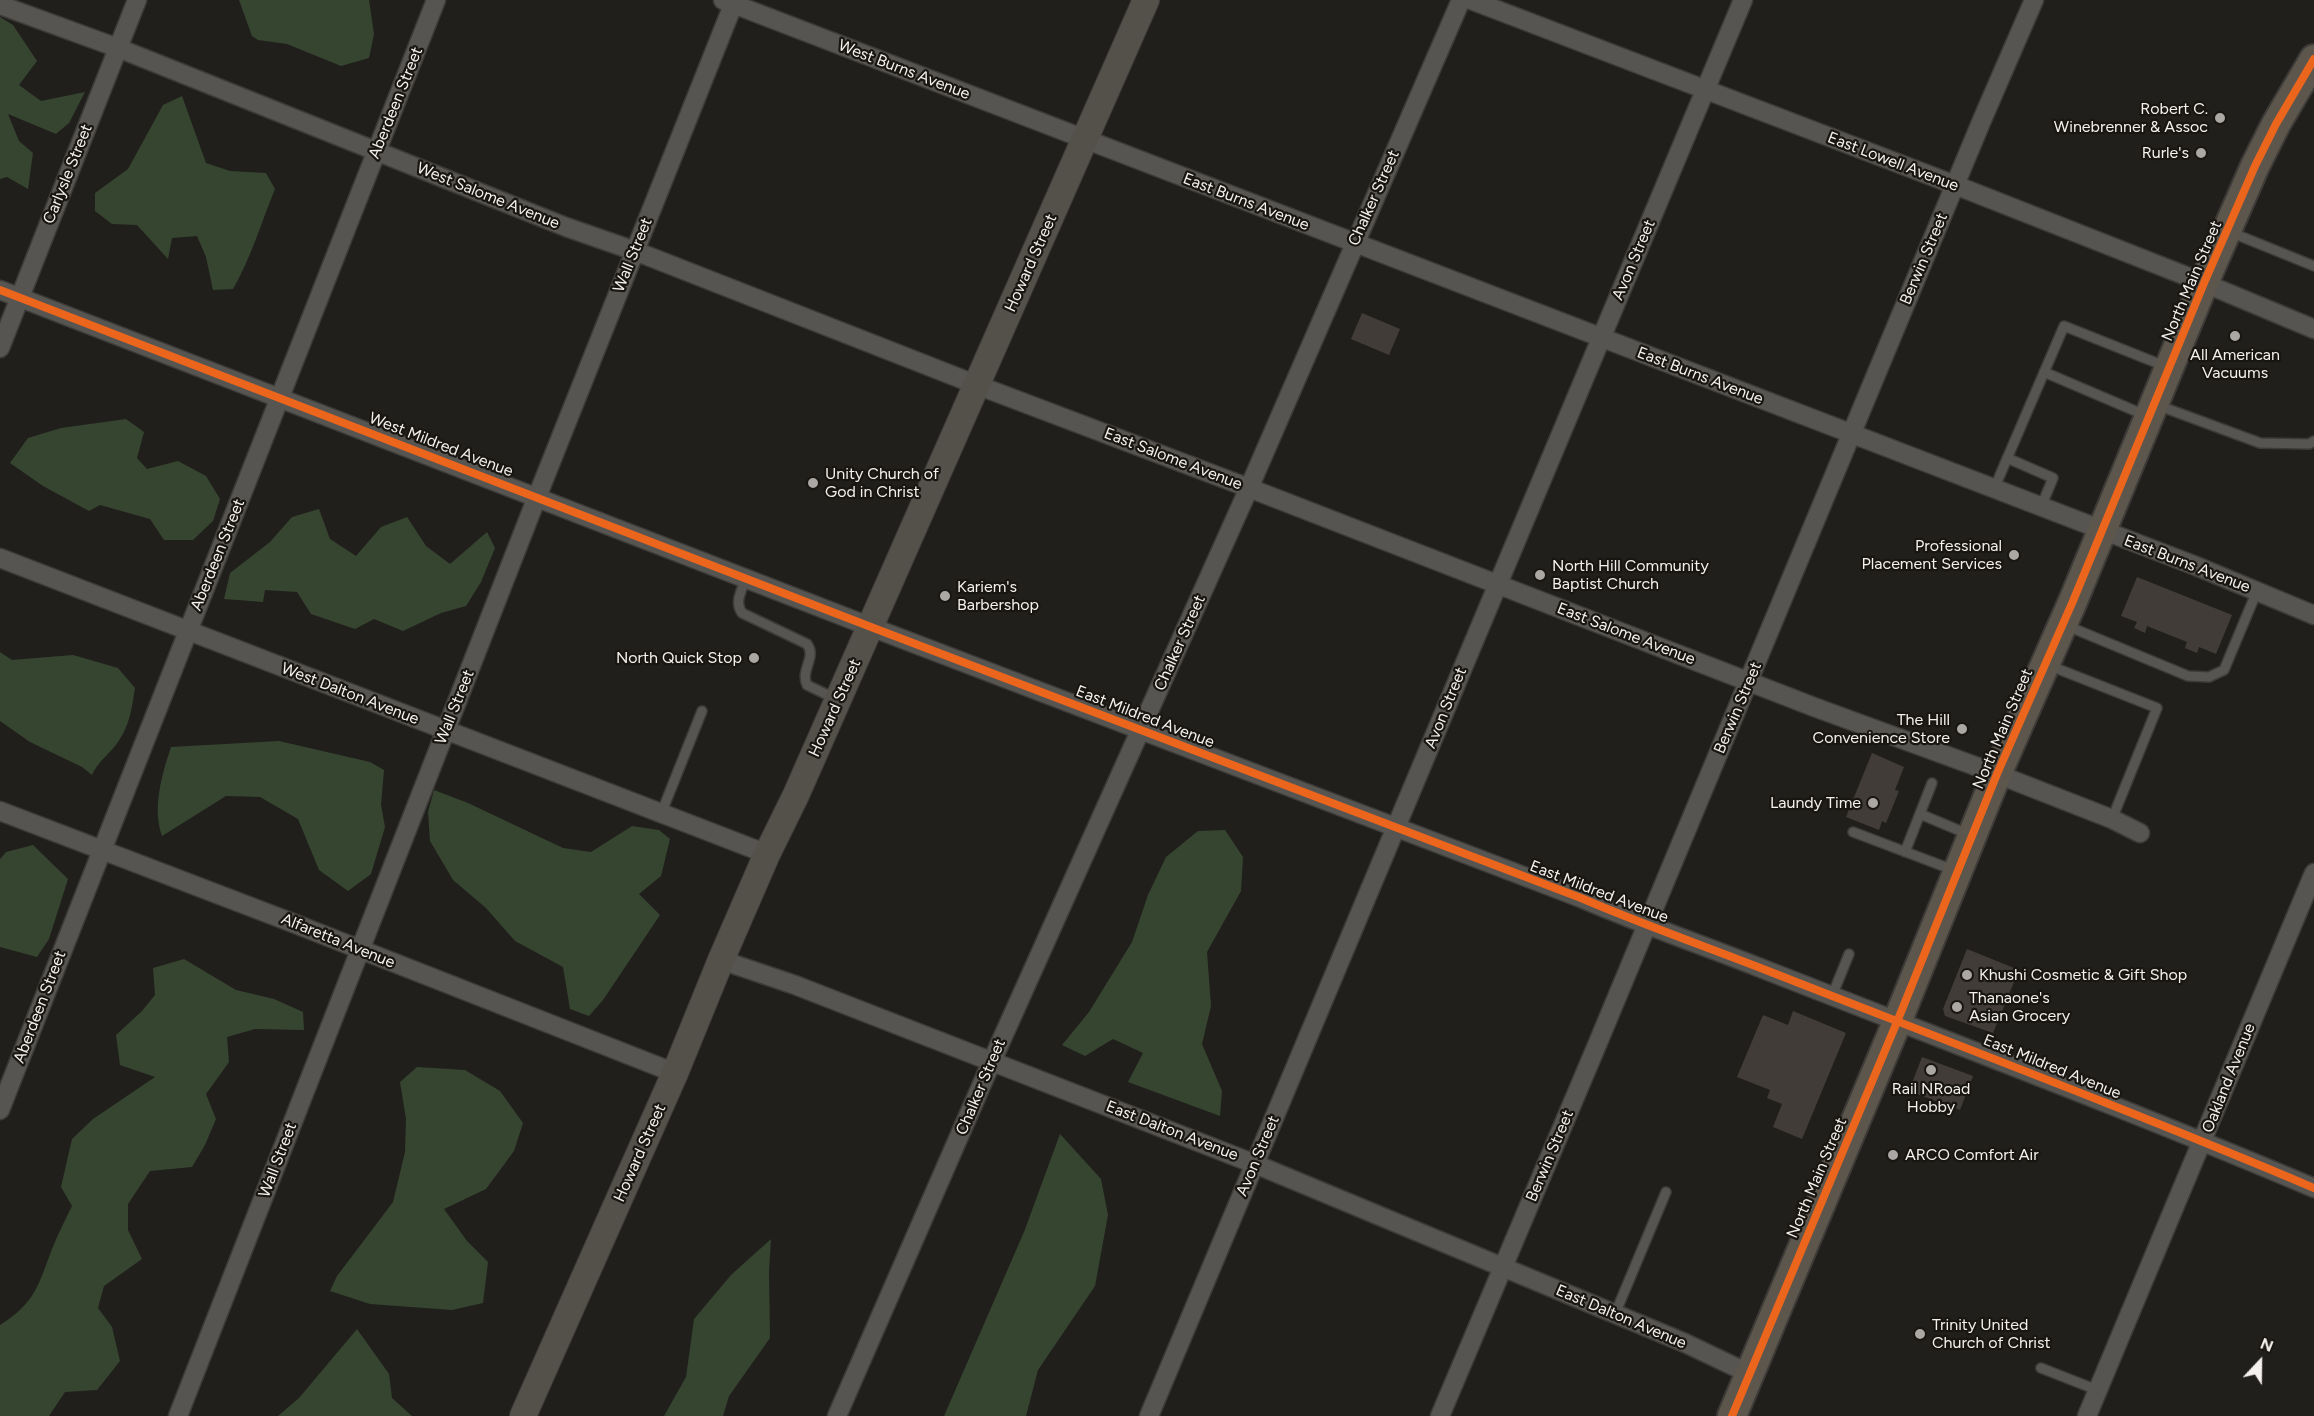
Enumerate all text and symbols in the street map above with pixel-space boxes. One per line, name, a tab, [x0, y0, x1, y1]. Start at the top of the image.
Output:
street label: West Burns Avenue	[835, 36, 973, 104]
street label: Aberdeen Street	[365, 44, 427, 162]
place label: Robert C. Winebrenner & Assoc	[2054, 99, 2208, 137]
marker: Robert C. Winebrenner & Assoc	[2213, 111, 2227, 125]
street label: Carlysle Street	[39, 121, 97, 227]
street label: East Lowell Avenue	[1825, 128, 1961, 196]
place label: Rurle's	[2142, 143, 2189, 163]
marker: Rurle's	[2194, 146, 2208, 160]
street label: Chalker Street	[1344, 147, 1404, 249]
street label: West Salome Avenue	[414, 159, 562, 233]
street label: East Burns Avenue	[1180, 169, 1312, 235]
street label: Berwin Street	[1896, 210, 1952, 308]
street label: Howard Street	[1001, 211, 1061, 315]
street label: Wall Street	[609, 215, 657, 295]
street label: Avon Street	[1608, 217, 1660, 303]
street label: North Main Street	[2158, 218, 2226, 344]
marker: All American Vacuums	[2228, 329, 2242, 343]
street label: East Burns Avenue	[1634, 343, 1766, 409]
place label: All American Vacuums	[2190, 345, 2280, 383]
street label: West Mildred Avenue	[366, 409, 516, 481]
street label: East Salome Avenue	[1101, 424, 1245, 494]
place label: Unity Church of God in Christ	[825, 464, 939, 502]
marker: Unity Church of God in Christ	[806, 476, 820, 490]
street label: Aberdeen Street	[187, 496, 249, 614]
street label: East Burns Avenue	[2121, 531, 2253, 597]
place label: Professional Placement Services	[1862, 536, 2002, 574]
marker: Professional Placement Services	[2007, 548, 2021, 562]
place label: North Hill Community Baptist Church	[1552, 556, 1709, 594]
marker: North Hill Community Baptist Church	[1533, 568, 1547, 582]
place label: Kariem's Barbershop	[957, 577, 1039, 615]
marker: Kariem's Barbershop	[938, 589, 952, 603]
street label: Chalker Street	[1150, 592, 1210, 694]
street label: East Salome Avenue	[1554, 599, 1698, 669]
place label: North Quick Stop	[616, 648, 742, 668]
marker: North Quick Stop	[747, 651, 761, 665]
street label: Howard Street	[805, 656, 865, 760]
street label: West Dalton Avenue	[278, 659, 422, 729]
street label: Berwin Street	[1710, 659, 1766, 757]
street label: Avon Street	[1421, 665, 1471, 751]
street label: North Main Street	[1969, 666, 2037, 792]
street label: Wall Street	[431, 667, 479, 747]
street label: East Mildred Avenue	[1073, 682, 1217, 752]
place label: The Hill Convenience Store	[1813, 710, 1950, 748]
marker: The Hill Convenience Store	[1955, 722, 1969, 736]
place label: Laundy Time	[1770, 793, 1861, 813]
marker: Laundy Time	[1866, 796, 1880, 810]
street label: East Mildred Avenue	[1527, 857, 1671, 927]
street label: Alfaretta Avenue	[278, 909, 398, 973]
street label: Aberdeen Street	[10, 948, 70, 1066]
place label: Khushi Cosmetic & Gift Shop	[1979, 965, 2187, 985]
marker: Khushi Cosmetic & Gift Shop	[1960, 968, 1974, 982]
place label: Thanaone's Asian Grocery	[1969, 988, 2070, 1026]
marker: Thanaone's Asian Grocery	[1950, 1000, 1964, 1014]
street label: Oakland Avenue	[2198, 1020, 2260, 1136]
street label: East Mildred Avenue	[1980, 1031, 2124, 1103]
street label: Chalker Street	[952, 1036, 1010, 1138]
marker: Rail NRoad Hobby	[1924, 1063, 1938, 1077]
place label: Rail NRoad Hobby	[1892, 1079, 1970, 1117]
street label: East Dalton Avenue	[1103, 1097, 1241, 1165]
street label: Howard Street	[610, 1101, 670, 1205]
street label: Berwin Street	[1522, 1107, 1578, 1205]
street label: Avon Street	[1232, 1113, 1284, 1199]
street label: North Main Street	[1783, 1115, 1851, 1241]
street label: Wall Street	[255, 1120, 301, 1200]
place label: ARCO Comfort Air	[1905, 1145, 2039, 1165]
marker: ARCO Comfort Air	[1886, 1148, 1900, 1162]
street label: East Dalton Avenue	[1553, 1281, 1689, 1353]
place label: Trinity United Church of Christ	[1932, 1315, 2051, 1353]
marker: Trinity United Church of Christ	[1913, 1327, 1927, 1341]
north arrow	[2230, 1332, 2290, 1392]
text: N	[2258, 1334, 2276, 1356]

